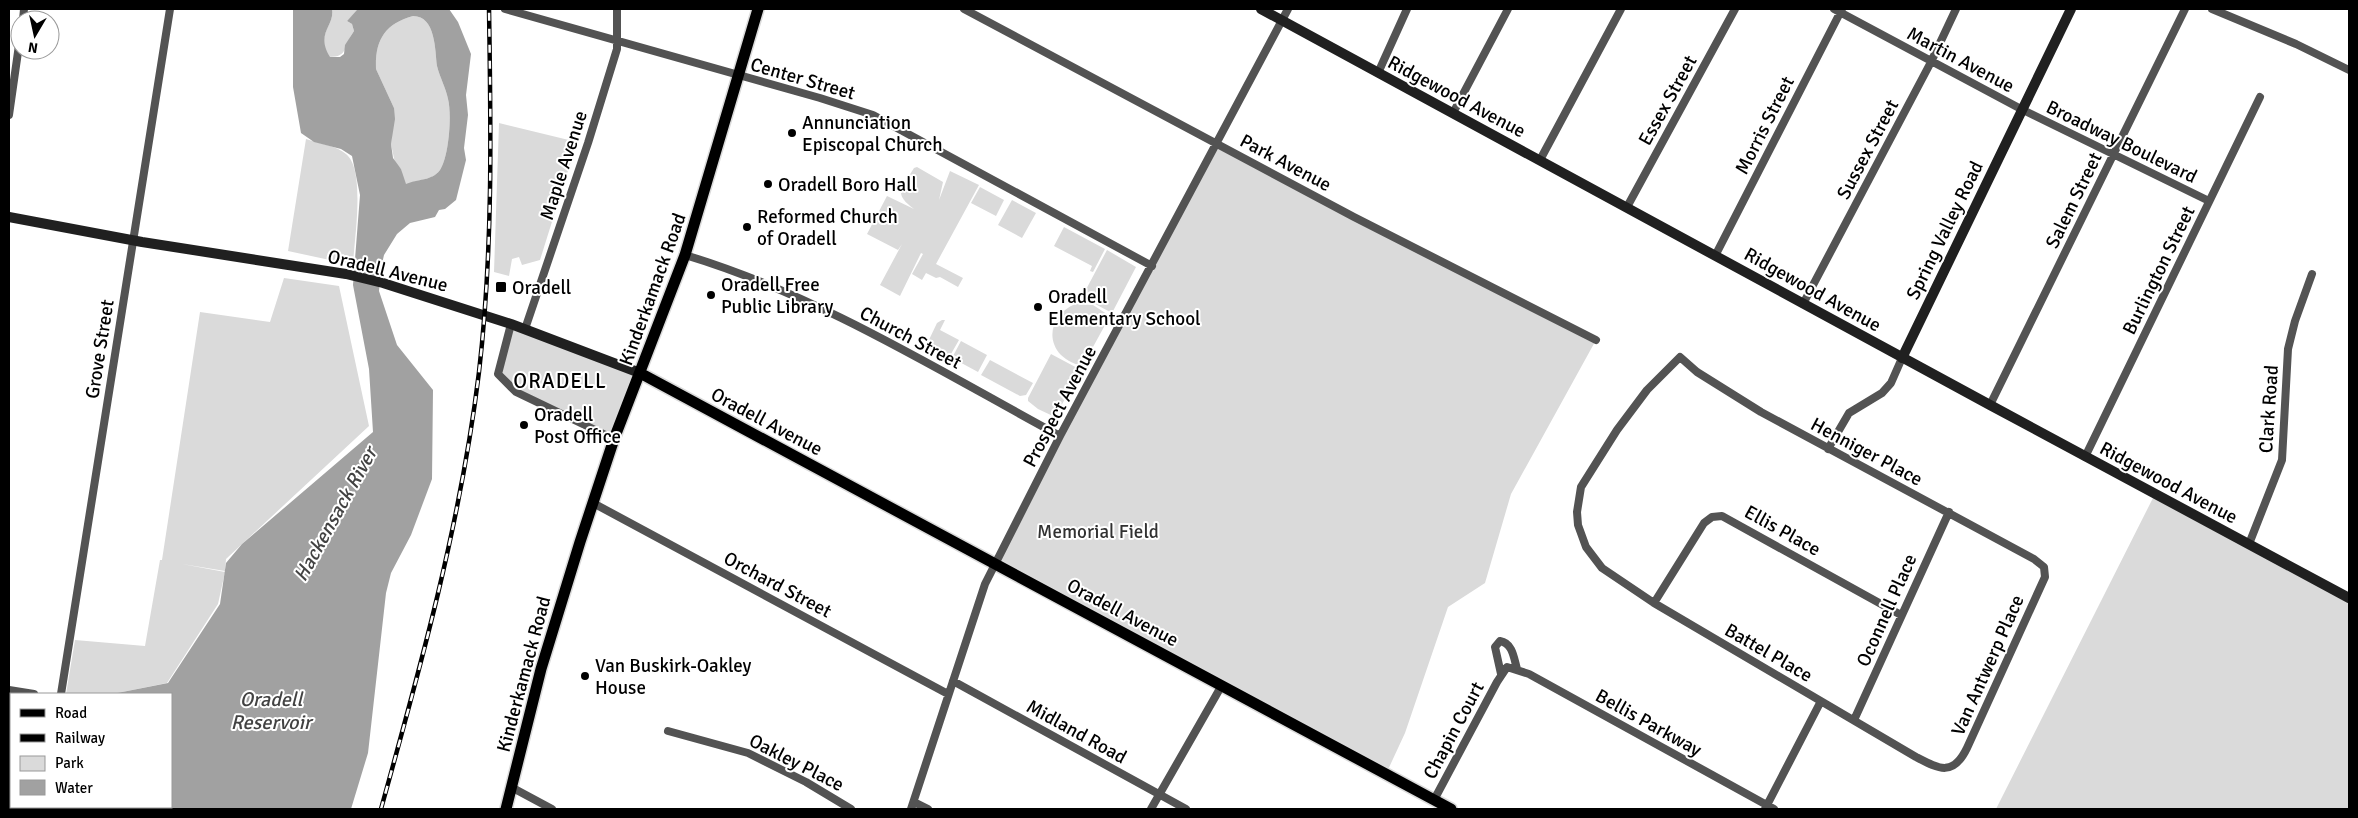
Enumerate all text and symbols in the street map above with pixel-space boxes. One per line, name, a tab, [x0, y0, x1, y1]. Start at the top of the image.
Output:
north arrow	[10, 10, 60, 60]
street label: Martin Avenue	[1903, 22, 2018, 98]
text: N	[27, 38, 39, 57]
street label: Ridgewood Avenue	[1383, 50, 1530, 143]
street label: Essex Street	[1633, 51, 1703, 150]
street label: Center Street	[748, 53, 858, 105]
street label: Morris Street	[1730, 72, 1800, 178]
street label: Sussex Street	[1832, 95, 1904, 203]
street label: Broadway Boulevard	[2042, 95, 2201, 189]
street label: Maple Avenue	[535, 108, 593, 223]
place label: Annunciation Episcopal Church	[802, 111, 943, 157]
marker: Annunciation Episcopal Church	[786, 127, 798, 139]
street label: Park Avenue	[1236, 129, 1335, 197]
street label: Salem Street	[2040, 148, 2108, 252]
street label: Spring Valley Road	[1901, 157, 1989, 304]
place label: Oradell Boro Hall	[778, 173, 917, 197]
marker: Oradell Boro Hall	[762, 178, 774, 190]
street label: Burlington Street	[2117, 202, 2201, 339]
place label: Reformed Church of Oradell	[757, 205, 898, 251]
street label: Kinderkamack Road	[614, 210, 692, 369]
marker: Reformed Church of Oradell	[741, 221, 753, 233]
street label: Ridgewood Avenue	[1740, 242, 1885, 337]
street label: Oradell Avenue	[325, 244, 450, 297]
place label: Oradell Free Public Library	[721, 273, 833, 319]
place label: Oradell	[512, 276, 571, 300]
marker: Oradell	[494, 280, 508, 294]
place label: Oradell Elementary School	[1048, 285, 1201, 331]
marker: Oradell Free Public Library	[705, 289, 717, 301]
street label: Grove Street	[80, 297, 120, 400]
street label: Church Street	[856, 301, 966, 375]
marker: Oradell Elementary School	[1032, 301, 1044, 313]
street label: Prospect Avenue	[1018, 342, 1102, 471]
street label: Clark Road	[2254, 364, 2284, 454]
district label: ORADELL	[513, 368, 607, 394]
street label: Oradell Avenue	[707, 382, 826, 461]
place label: Oradell Post Office	[534, 403, 621, 449]
street label: Henniger Place	[1806, 412, 1927, 491]
marker: Oradell Post Office	[518, 419, 530, 431]
street label: Ridgewood Avenue	[2095, 436, 2242, 529]
water label: Hackensack River	[288, 440, 384, 586]
street label: Ellis Place	[1740, 500, 1825, 562]
park label: Memorial Field	[1037, 520, 1159, 544]
street label: Orchard Street	[720, 546, 836, 623]
street label: Oconnell Place	[1851, 550, 1922, 671]
street label: Oradell Avenue	[1063, 573, 1182, 652]
street label: Van Antwerp Place	[1946, 591, 2030, 740]
street label: Kinderkamack Road	[492, 594, 556, 755]
street label: Battel Place	[1720, 618, 1817, 688]
place label: Van Buskirk-Oakley House	[595, 654, 752, 700]
marker: Van Buskirk-Oakley House	[579, 670, 591, 682]
street label: Chapin Court	[1418, 677, 1490, 783]
street label: Bellis Parkway	[1591, 684, 1706, 762]
water label: Oradell Reservoir	[231, 687, 314, 735]
legend	[10, 693, 172, 808]
street label: Midland Road	[1022, 694, 1131, 769]
text: Road	[55, 704, 87, 722]
text: Railway	[55, 729, 105, 747]
street label: Oakley Place	[745, 729, 848, 797]
text: Park	[55, 754, 84, 772]
text: Water	[55, 779, 93, 797]

